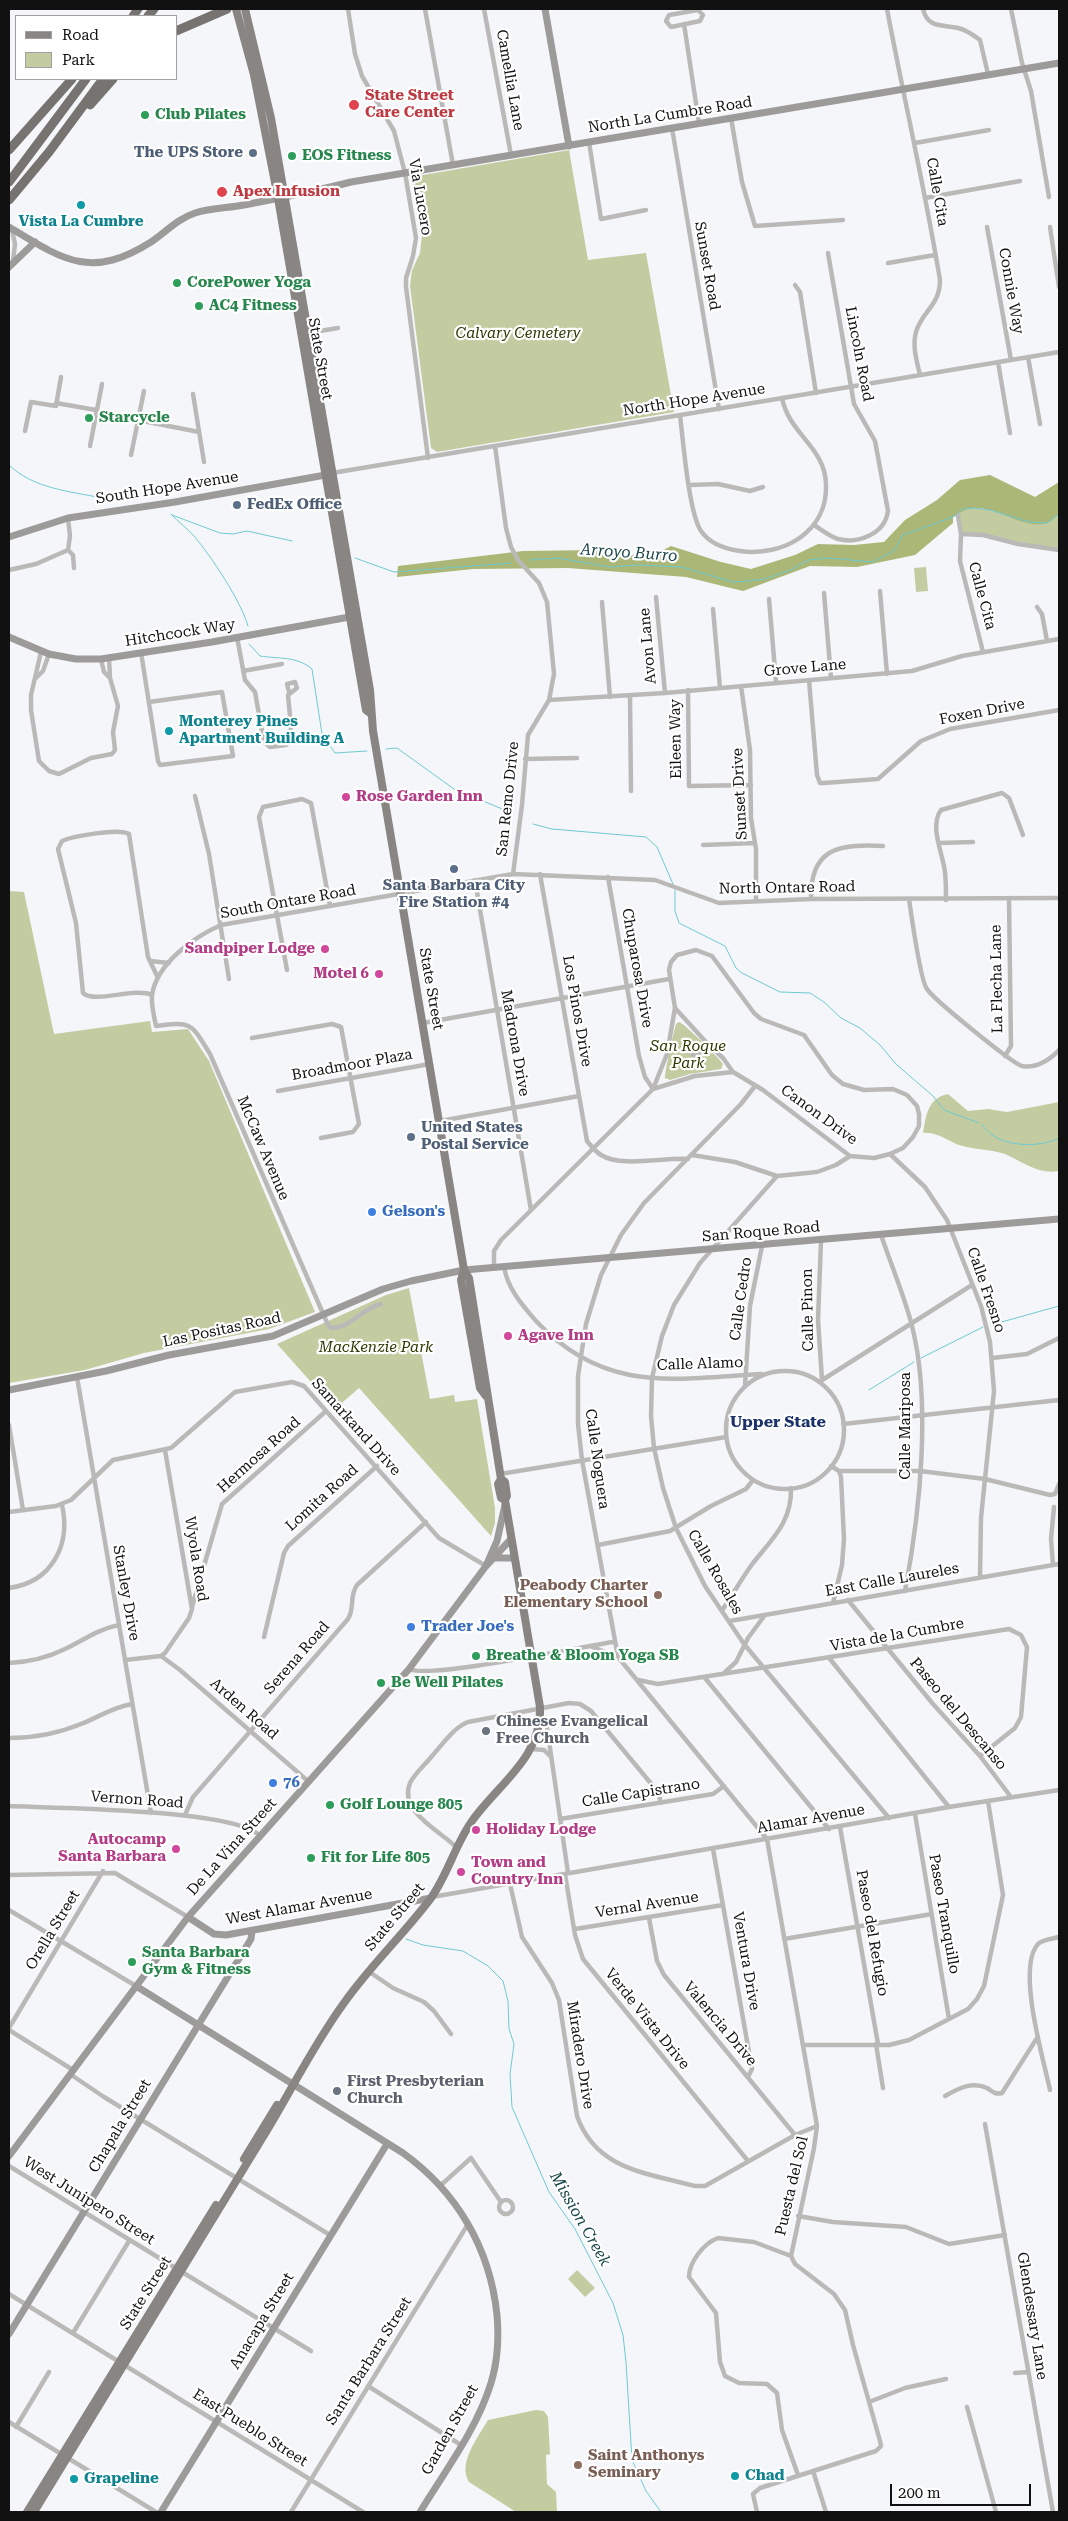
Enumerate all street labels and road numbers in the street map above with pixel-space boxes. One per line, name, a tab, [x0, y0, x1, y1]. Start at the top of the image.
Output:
street label: Camellia Lane	[492, 28, 528, 132]
street label: North La Cumbre Road	[587, 93, 753, 137]
street label: Calle Cita	[922, 156, 952, 228]
street label: Via Lucero	[404, 157, 436, 237]
street label: Sunset Road	[690, 220, 724, 312]
street label: Connie Way	[995, 246, 1027, 336]
street label: Lincoln Road	[841, 305, 877, 403]
street label: State Street	[304, 316, 336, 402]
street label: North Hope Avenue	[622, 380, 766, 420]
street label: South Hope Avenue	[94, 468, 240, 508]
street label: Calle Cita	[964, 560, 1000, 632]
street label: Avon Lane	[636, 607, 660, 685]
street label: Hitchcock Way	[124, 615, 236, 651]
street label: Grove Lane	[763, 655, 847, 681]
street label: Foxen Drive	[938, 695, 1026, 729]
street label: Eileen Way	[666, 699, 686, 779]
street label: San Remo Drive	[493, 741, 523, 857]
street label: Sunset Drive	[729, 747, 751, 841]
street label: North Ontare Road	[719, 878, 855, 898]
street label: South Ontare Road	[219, 881, 357, 923]
street label: Chuparosa Drive	[618, 907, 656, 1029]
street label: La Flecha Lane	[987, 924, 1007, 1034]
street label: State Street	[415, 946, 447, 1032]
street label: Los Pinos Drive	[558, 954, 596, 1068]
street label: Madrona Drive	[497, 988, 533, 1098]
street label: Broadmoor Plaza	[290, 1046, 414, 1084]
street label: Canon Drive	[777, 1081, 861, 1149]
street label: McCaw Avenue	[233, 1093, 293, 1203]
street label: San Roque Road	[701, 1218, 821, 1246]
street label: Calle Fresno	[963, 1245, 1009, 1335]
street label: Calle Cedro	[726, 1256, 756, 1342]
street label: Calle Pinon	[798, 1268, 818, 1352]
street label: Las Positas Road	[161, 1309, 283, 1351]
street label: Calle Alamo	[656, 1353, 744, 1375]
street label: Calle Mariposa	[897, 1372, 915, 1480]
street label: Samarkand Drive	[308, 1375, 404, 1479]
street label: Calle Noguera	[581, 1408, 613, 1510]
street label: Hermosa Road	[214, 1413, 304, 1497]
street label: Lomita Road	[282, 1461, 362, 1535]
street label: Wyola Road	[180, 1515, 212, 1603]
street label: Calle Rosales	[684, 1526, 746, 1618]
street label: Stanley Drive	[109, 1544, 143, 1642]
street label: East Calle Laureles	[824, 1559, 960, 1601]
street label: Vista de la Cumbre	[829, 1614, 965, 1656]
street label: Serena Road	[261, 1618, 333, 1698]
street label: Paseo del Descanso	[906, 1654, 1010, 1774]
street label: Arden Road	[206, 1674, 282, 1744]
street label: Calle Capistrano	[581, 1775, 701, 1811]
street label: Vernon Road	[90, 1788, 184, 1812]
street label: De La Vina Street	[184, 1795, 280, 1899]
street label: Alamar Avenue	[756, 1801, 866, 1837]
street label: Paseo Tranquillo	[925, 1853, 963, 1975]
street label: Paseo del Refugio	[852, 1868, 892, 1998]
street label: State Street	[361, 1879, 429, 1955]
street label: West Alamar Avenue	[224, 1885, 374, 1929]
street label: Orella Street	[22, 1887, 84, 1973]
street label: Vernal Avenue	[594, 1888, 700, 1922]
street label: Ventura Drive	[728, 1910, 764, 2012]
street label: Verde Vista Drive	[601, 1965, 693, 2073]
street label: Valencia Drive	[680, 1978, 760, 2070]
street label: Miradero Drive	[563, 2000, 597, 2110]
street label: Chapala Street	[85, 2076, 155, 2176]
street label: Puesta del Sol	[772, 2135, 812, 2237]
street label: West Junipero Street	[20, 2153, 158, 2249]
street label: Glendessary Lane	[1013, 2251, 1051, 2381]
street label: State Street	[116, 2253, 176, 2333]
street label: Anacapa Street	[226, 2270, 298, 2372]
street label: Santa Barbara Street	[322, 2294, 416, 2428]
street label: Garden Street	[418, 2382, 482, 2478]
street label: East Pueblo Street	[189, 2385, 311, 2471]

